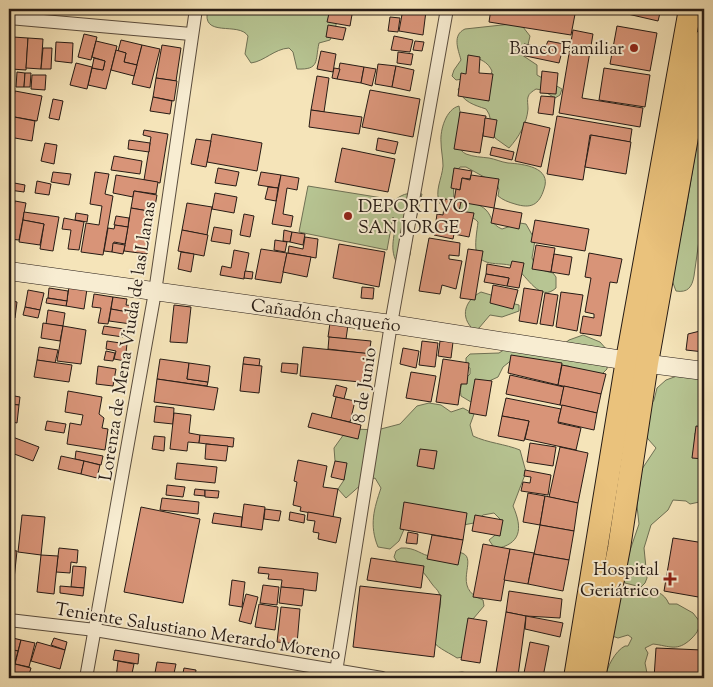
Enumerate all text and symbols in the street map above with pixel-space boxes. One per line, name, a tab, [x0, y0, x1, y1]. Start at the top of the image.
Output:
place label: Banco Familiar	[509, 37, 624, 63]
marker: Banco Familiar	[628, 42, 640, 54]
place label: DEPORTIVO SAN JORGE	[358, 195, 468, 242]
street label: Lorenza de Mena Viuda de las Llanas	[94, 200, 164, 483]
marker: DEPORTIVO SAN JORGE	[342, 210, 354, 222]
street label: Cañadón chaqueño	[249, 294, 403, 340]
street label: 8 de Junio	[347, 346, 385, 425]
place label: Hospital Geriátrico	[580, 558, 659, 605]
marker: Hospital Geriátrico	[663, 572, 677, 586]
street label: Teniente Salustiano Merardo Moreno	[53, 598, 342, 668]

